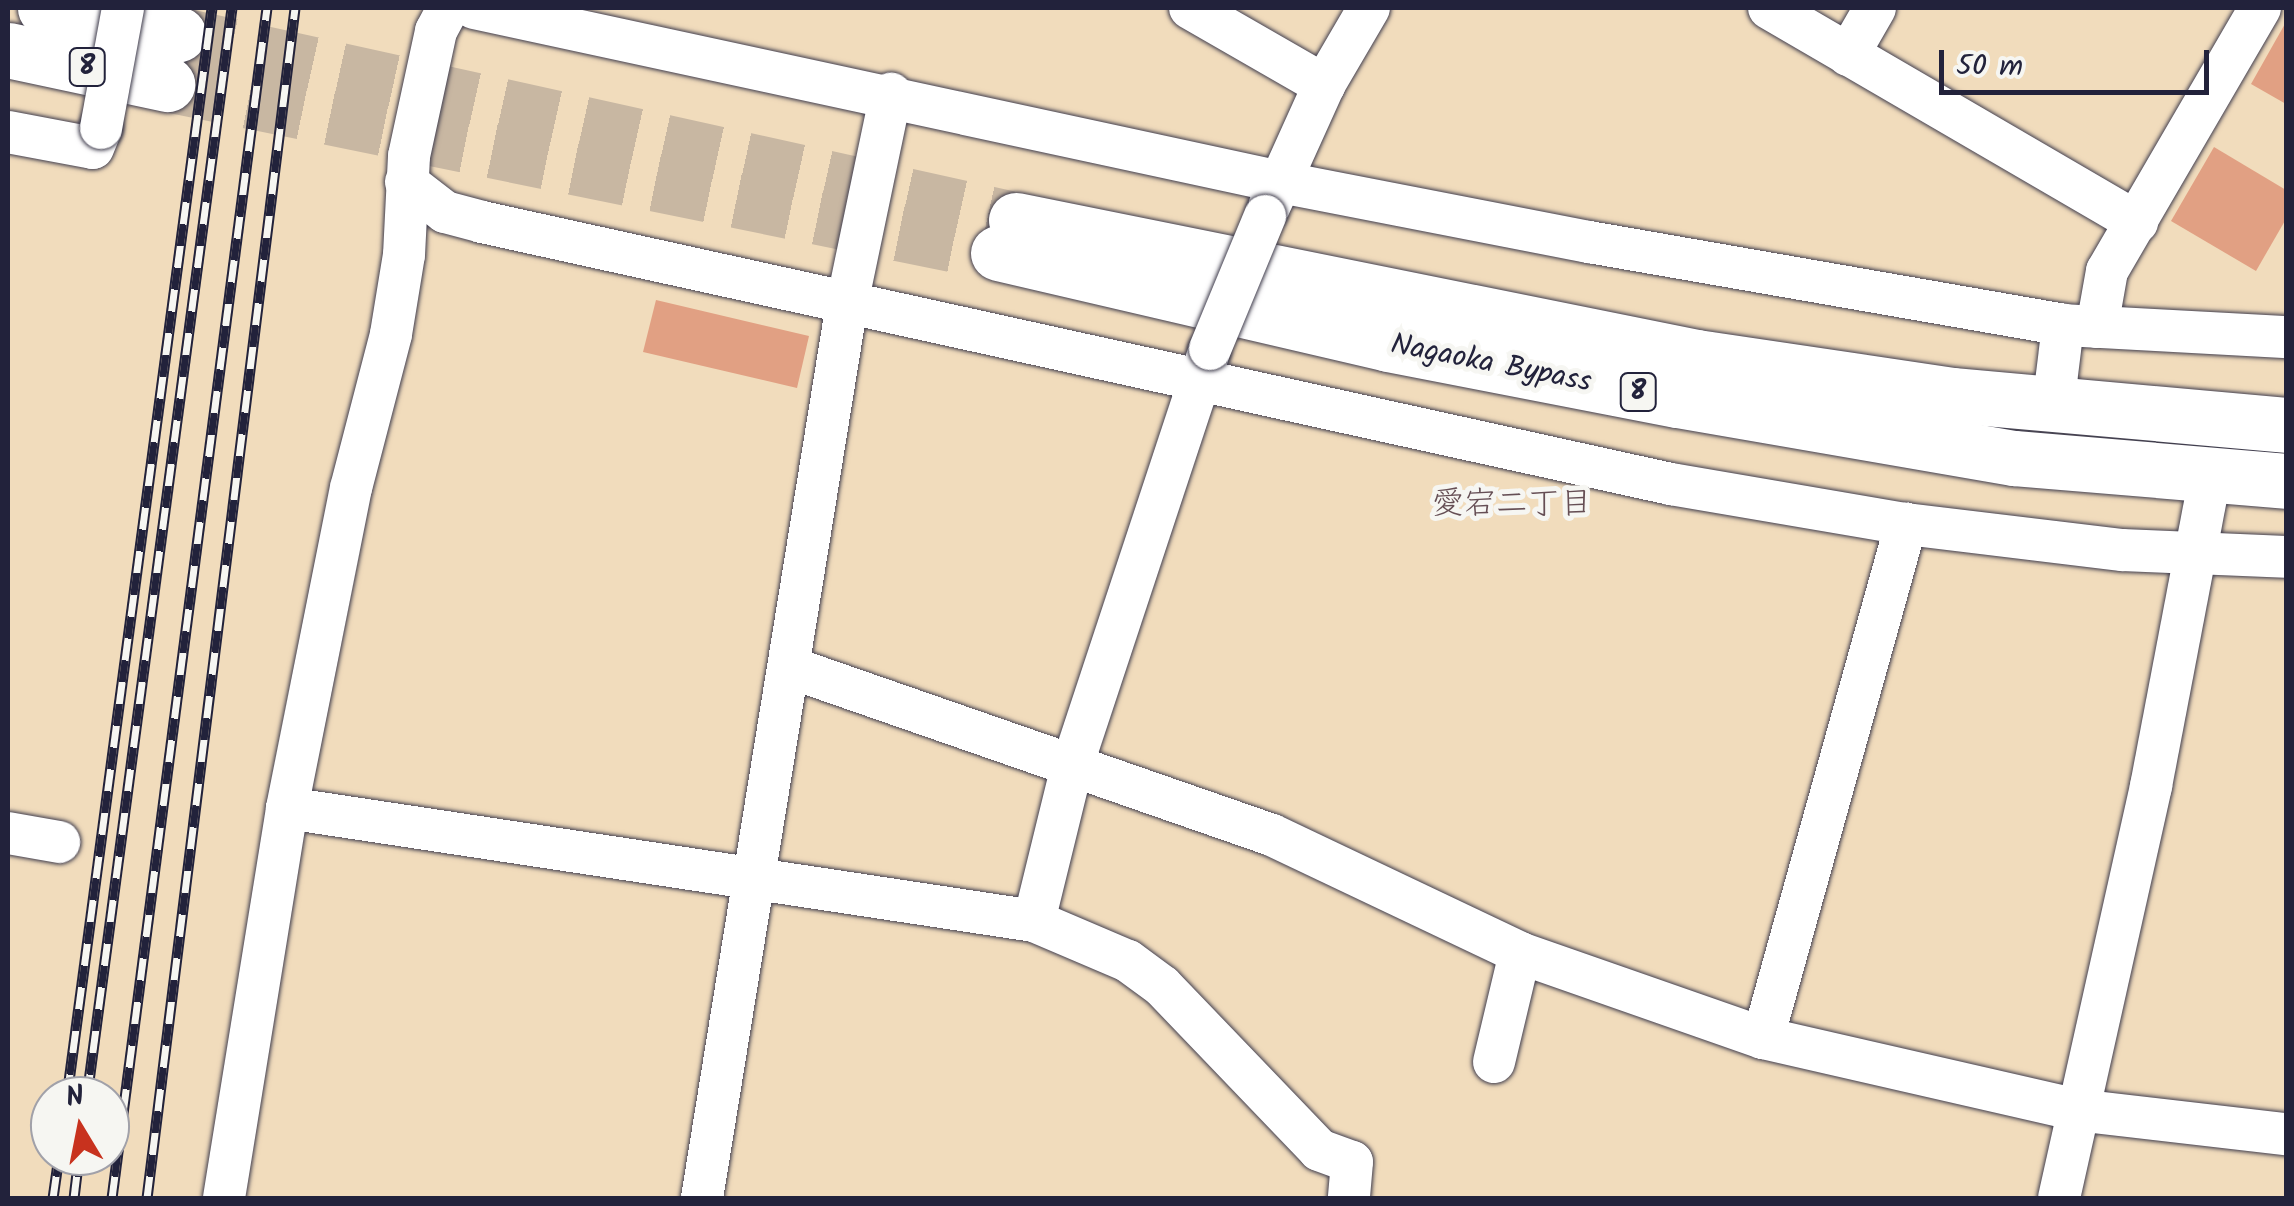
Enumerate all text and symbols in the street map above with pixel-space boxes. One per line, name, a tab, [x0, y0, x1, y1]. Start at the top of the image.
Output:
scale bar	[1944, 30, 2214, 92]
text: 50 m	[1956, 43, 2023, 91]
road number: 8	[67, 44, 107, 90]
street label: Nagaoka Bypass	[1388, 327, 1594, 401]
road number: 8	[1618, 369, 1658, 415]
district label: 愛宕二丁目	[1432, 486, 1592, 524]
text: N	[62, 1074, 88, 1122]
north arrow	[30, 1076, 130, 1176]

